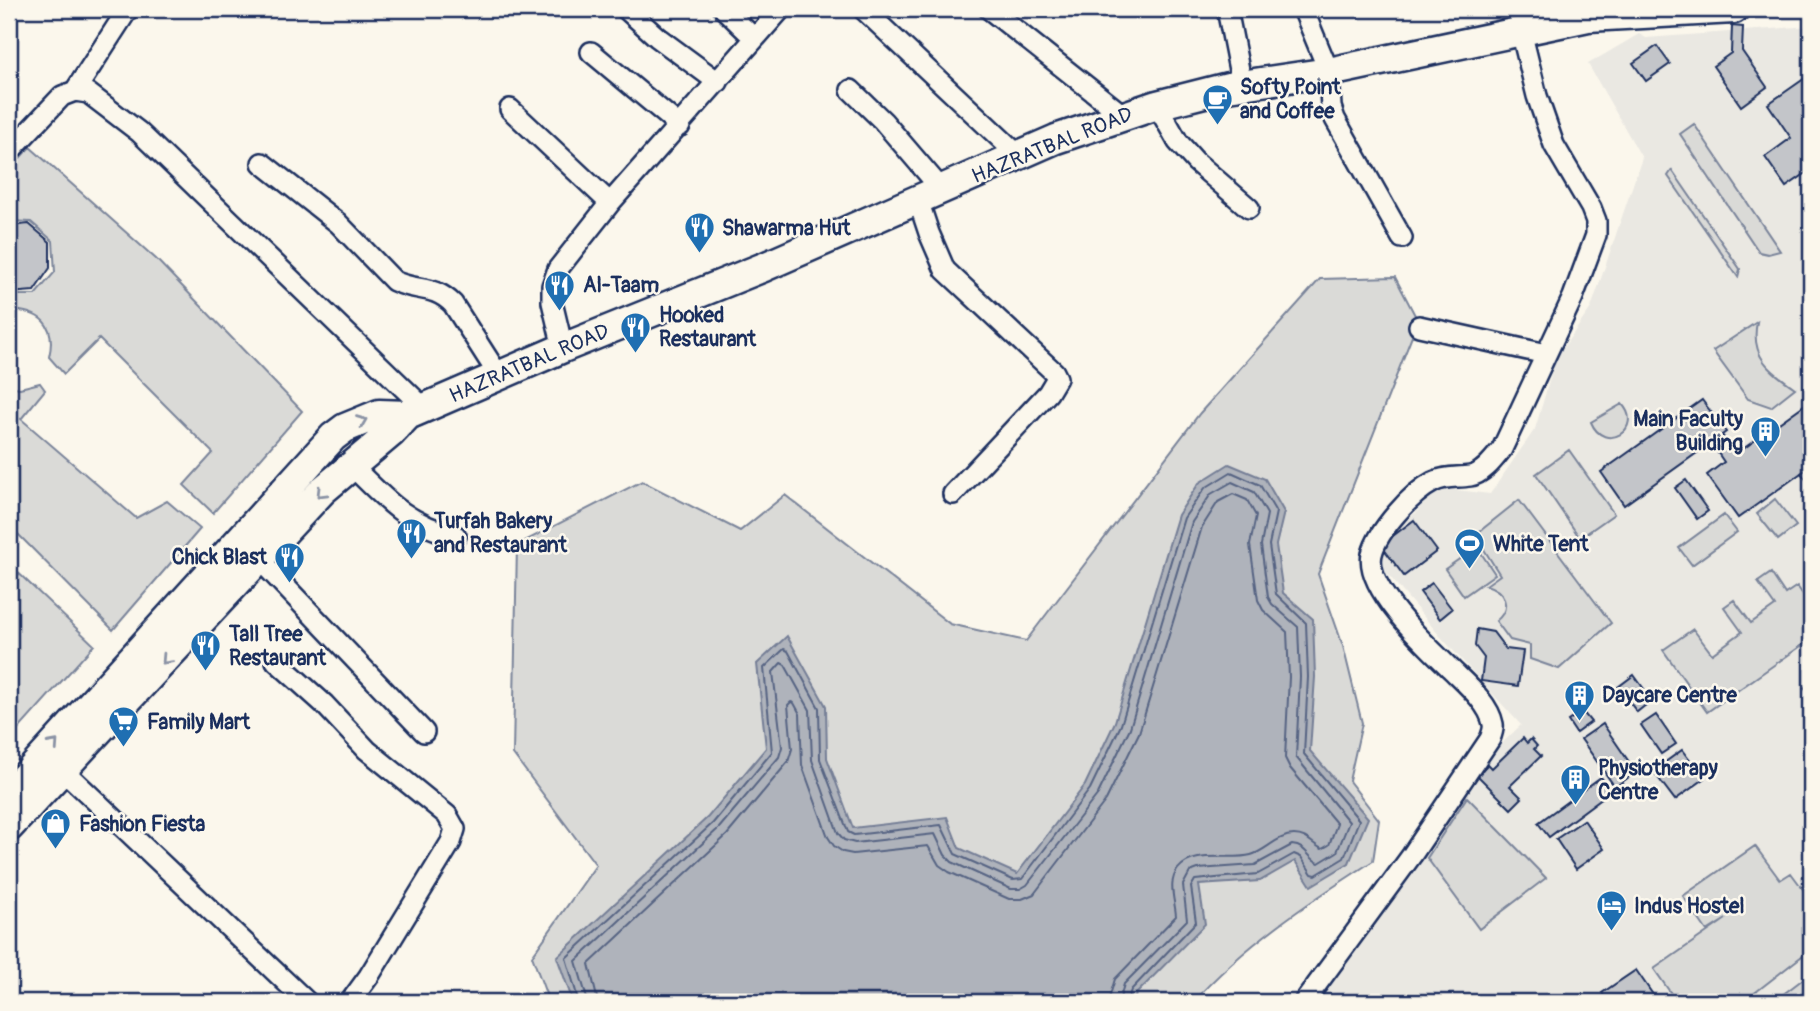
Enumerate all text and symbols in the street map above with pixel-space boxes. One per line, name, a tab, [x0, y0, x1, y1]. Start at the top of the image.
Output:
place label: Softy Point and Coffee	[1240, 74, 1341, 125]
cafe icon: Softy Point and Coffee	[1200, 82, 1234, 126]
street label: HAZRATBAL ROAD	[968, 101, 1137, 190]
restaurant icon: Shawarma Hut	[682, 211, 716, 255]
place label: Shawarma Hut	[722, 215, 851, 242]
restaurant icon: Al-Taam	[543, 268, 577, 312]
place label: Al-Taam	[583, 272, 659, 299]
place label: Hooked Restaurant	[659, 302, 757, 353]
restaurant icon: Hooked Restaurant	[619, 310, 653, 354]
street label: HAZRATBAL ROAD	[445, 318, 613, 409]
place label: Main Faculty Building	[1633, 406, 1743, 457]
building icon: Main Faculty Building	[1749, 414, 1783, 458]
one-way arrow	[355, 415, 367, 429]
one-way arrow	[316, 485, 329, 498]
place label: Turfah Bakery and Restaurant	[433, 508, 567, 559]
restaurant icon: Turfah Bakery and Restaurant	[394, 516, 428, 560]
sports icon: White Tent	[1453, 527, 1487, 571]
place label: White Tent	[1493, 531, 1589, 558]
restaurant icon: Chick Blast	[273, 540, 307, 584]
place label: Chick Blast	[172, 544, 268, 571]
place label: Tall Tree Restaurant	[228, 621, 327, 672]
restaurant icon: Tall Tree Restaurant	[189, 629, 223, 673]
one-way arrow	[161, 652, 174, 665]
building icon: Daycare Centre	[1562, 678, 1596, 722]
place label: Daycare Centre	[1602, 682, 1737, 709]
supermarket icon: Family Mart	[107, 705, 141, 749]
place label: Family Mart	[147, 709, 250, 736]
one-way arrow	[46, 739, 59, 752]
place label: Physiotherapy Centre	[1598, 755, 1718, 806]
building icon: Physiotherapy Centre	[1558, 763, 1592, 807]
shop icon: Fashion Fiesta	[39, 807, 73, 851]
place label: Fashion Fiesta	[79, 811, 205, 838]
hotel icon: Indus Hostel	[1594, 889, 1628, 933]
place label: Indus Hostel	[1634, 893, 1744, 920]

